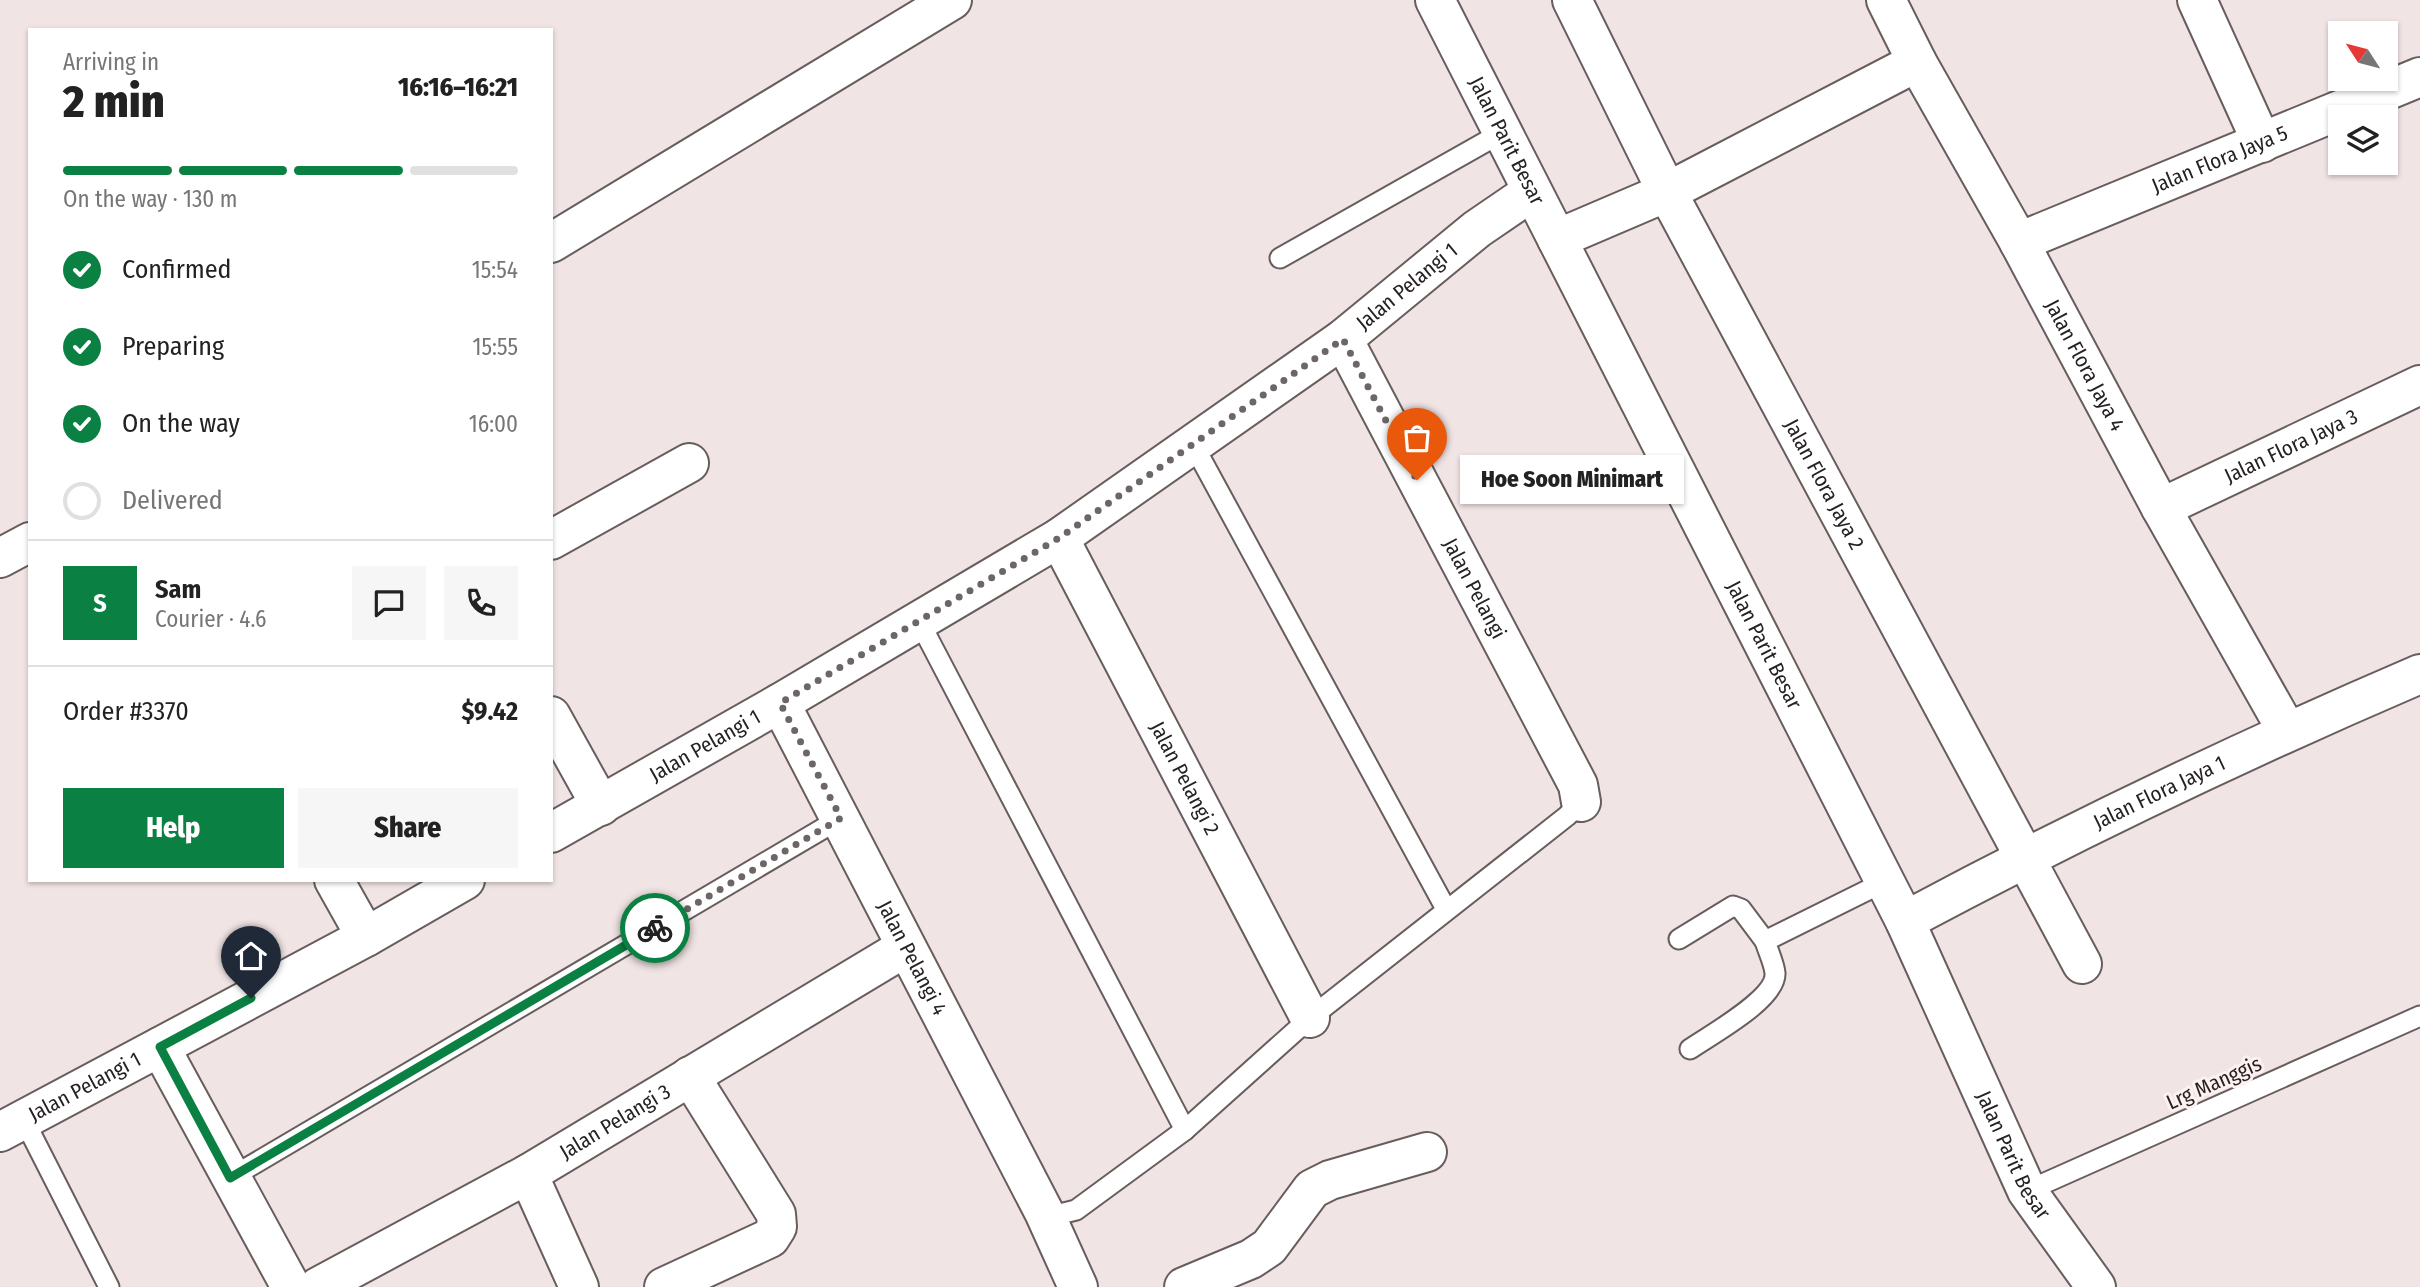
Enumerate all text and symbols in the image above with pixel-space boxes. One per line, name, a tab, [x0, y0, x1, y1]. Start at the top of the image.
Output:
north arrow	[2328, 21, 2398, 91]
map controls	[2328, 21, 2398, 175]
text: Arriving in	[63, 48, 159, 76]
text: 16:16–16:21	[398, 72, 518, 103]
street label: Jalan Parit Besar	[1463, 72, 1551, 210]
text: 2 min	[63, 74, 165, 129]
button: layers	[2328, 105, 2398, 175]
street label: Jalan Flora Jaya 5	[2148, 120, 2292, 199]
text: On the way · 130 m	[63, 185, 237, 213]
street label: Jalan Pelangi 1	[1351, 237, 1463, 336]
icon: check	[63, 251, 101, 289]
text: Confirmed	[122, 254, 232, 285]
text: 15:54	[472, 256, 518, 284]
street label: Jalan Flora Jaya 4	[2039, 295, 2130, 435]
icon: check	[63, 328, 101, 366]
text: Preparing	[122, 331, 224, 362]
text: 15:55	[473, 333, 518, 361]
street label: Jalan Flora Jaya 3	[2220, 403, 2362, 489]
icon: check	[63, 405, 101, 443]
text: On the way	[122, 408, 240, 439]
pin	[1387, 408, 1447, 480]
text: 16:00	[469, 410, 518, 438]
street label: Jalan Flora Jaya 2	[1778, 415, 1870, 554]
icon: bag	[1398, 419, 1436, 457]
callout: Hoe Soon Minimart	[1459, 456, 1683, 504]
text: Hoe Soon Minimart	[1481, 465, 1663, 493]
text: Delivered	[122, 485, 223, 516]
street label: Jalan Pelangi	[1437, 534, 1512, 643]
button: chat	[352, 566, 426, 640]
button: phone	[444, 566, 518, 640]
text: Sam	[155, 574, 201, 605]
street label: Jalan Parit Besar	[1721, 576, 1808, 714]
text: S	[93, 588, 107, 619]
text: Courier · 4.6	[155, 605, 266, 633]
text: Order #3370	[63, 696, 189, 727]
text: $9.42	[462, 696, 518, 727]
street label: Jalan Pelangi 1	[645, 704, 765, 787]
street label: Jalan Pelangi 2	[1144, 717, 1225, 839]
street label: Jalan Flora Jaya 1	[2089, 750, 2229, 835]
button: Help	[63, 788, 284, 868]
button: Share	[298, 788, 518, 868]
courier	[620, 893, 690, 963]
street label: Jalan Pelangi 4	[872, 896, 953, 1019]
icon: bike	[636, 909, 674, 947]
pin	[221, 926, 281, 998]
icon: home	[232, 937, 270, 975]
street label: Jalan Pelangi 1	[24, 1046, 145, 1127]
street label: Lrg Manggis	[2162, 1051, 2266, 1115]
street label: Jalan Pelangi 3	[555, 1078, 675, 1165]
street label: Jalan Parit Besar	[1970, 1087, 2057, 1225]

